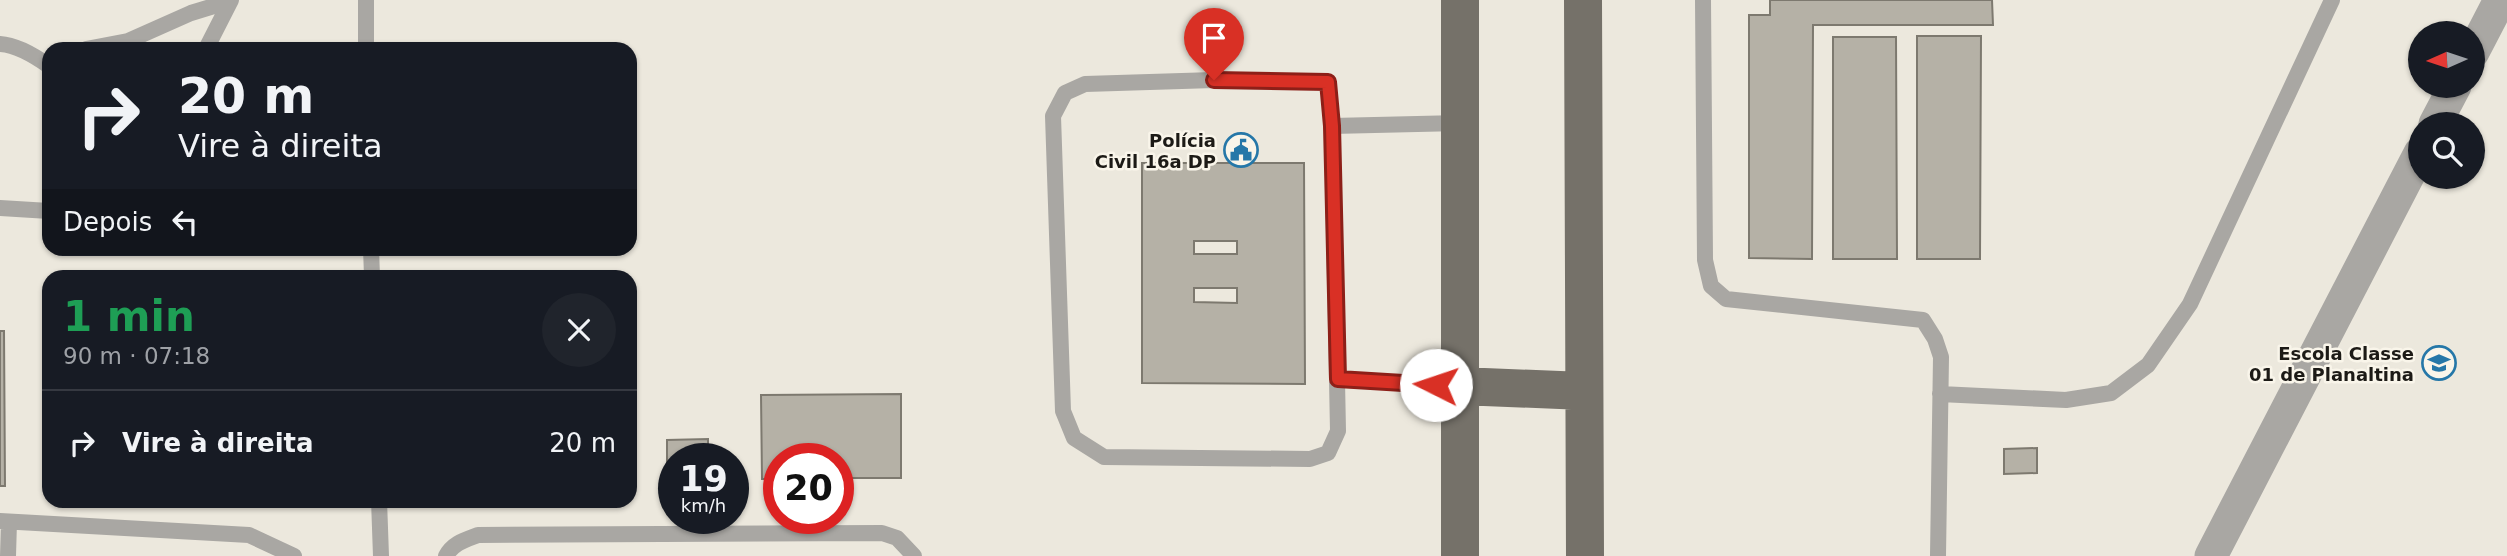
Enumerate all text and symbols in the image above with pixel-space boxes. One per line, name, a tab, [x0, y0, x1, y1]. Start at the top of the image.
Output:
pin	[1184, 8, 1244, 80]
icon: arrive	[1195, 19, 1233, 57]
north arrow	[2408, 21, 2485, 98]
map controls	[2408, 21, 2485, 189]
text: 20 m	[178, 68, 314, 125]
icon: right	[63, 70, 154, 161]
button: search	[2408, 112, 2485, 189]
text: Vire à direita	[178, 127, 383, 165]
place label: Polícia Civil 16a DP	[1095, 130, 1216, 172]
public building icon: Polícia Civil 16a DP	[1222, 131, 1260, 169]
icon: left	[166, 203, 204, 241]
text: Depois	[63, 207, 152, 237]
text: 1 min	[63, 292, 195, 341]
button: close	[542, 293, 616, 367]
text: 90 m · 07:18	[63, 343, 210, 369]
place label: Escola Classe 01 de Planaltina	[2249, 343, 2414, 385]
school or university icon: Escola Classe 01 de Planaltina	[2420, 344, 2458, 382]
position arrow	[1399, 348, 1473, 422]
icon: right	[63, 424, 101, 462]
text: Vire à direita	[122, 428, 314, 458]
text: 20 m	[549, 428, 616, 458]
speed limit sign: 20	[763, 443, 854, 534]
text: 19	[679, 459, 728, 499]
text: km/h	[681, 495, 726, 516]

